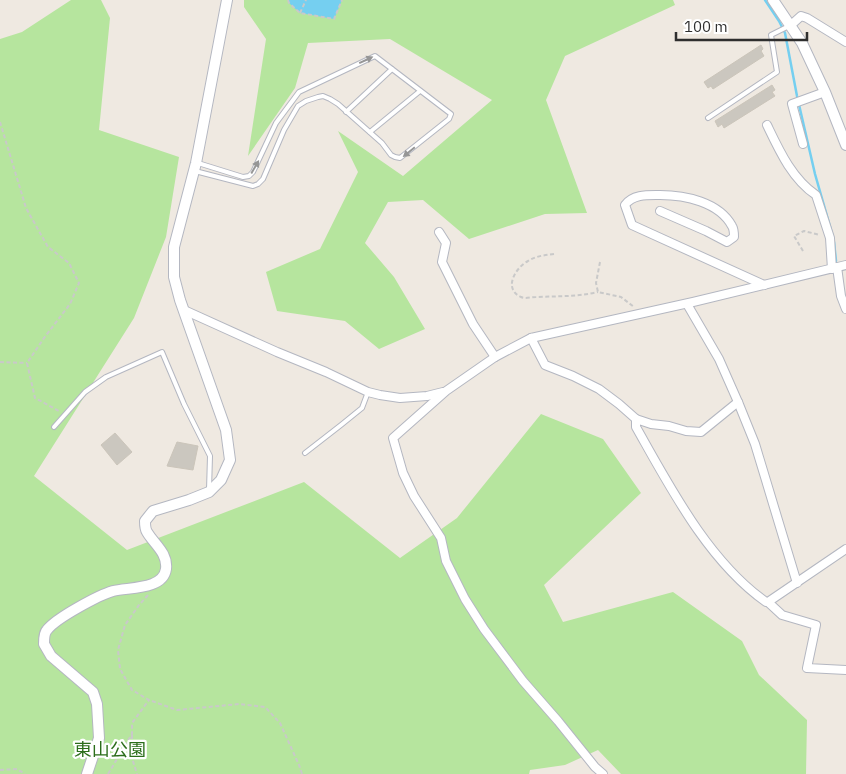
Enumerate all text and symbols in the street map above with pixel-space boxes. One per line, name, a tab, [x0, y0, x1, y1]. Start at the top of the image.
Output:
scale bar	[676, 10, 807, 42]
text: 100 m	[684, 17, 728, 36]
one-way arrow	[359, 56, 373, 64]
one-way arrow	[403, 146, 416, 157]
one-way arrow	[250, 161, 259, 174]
park label: 東山公園	[74, 738, 146, 761]

